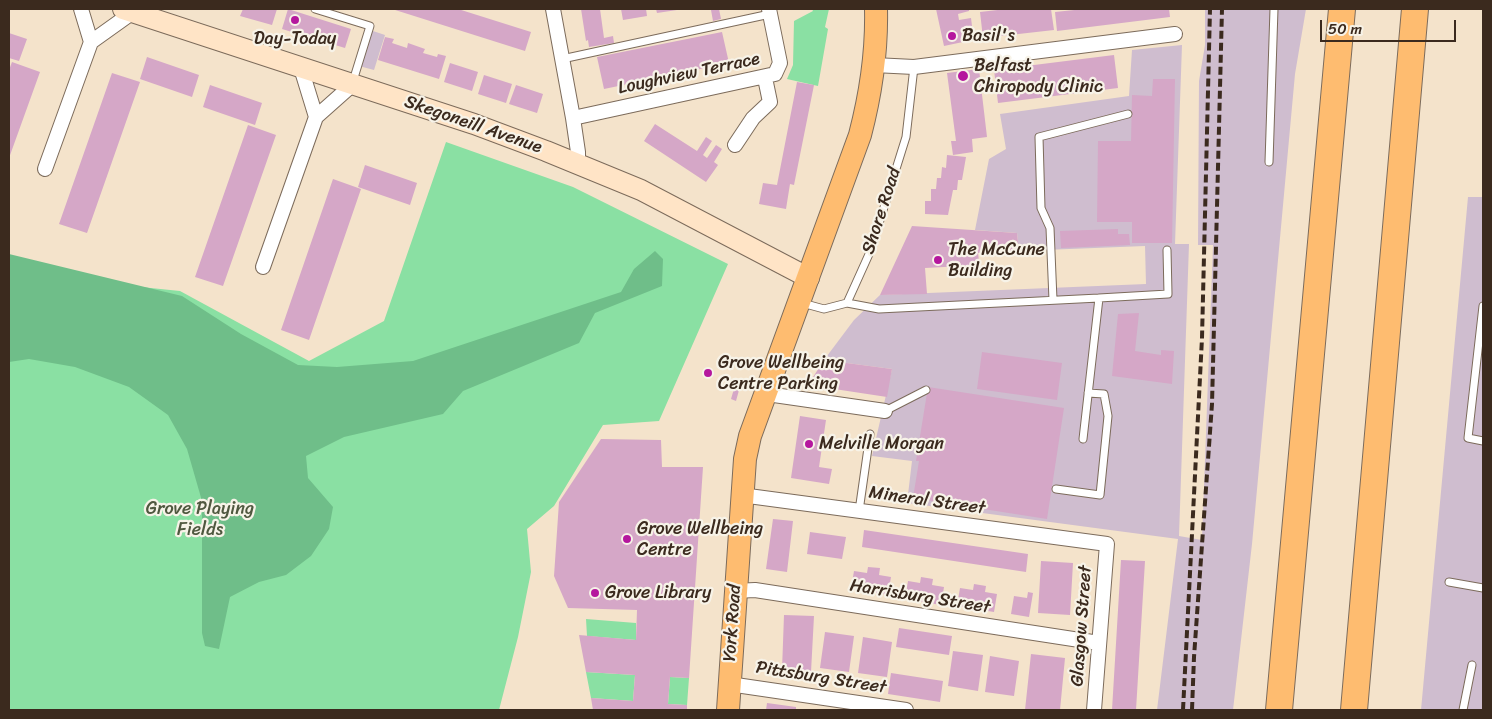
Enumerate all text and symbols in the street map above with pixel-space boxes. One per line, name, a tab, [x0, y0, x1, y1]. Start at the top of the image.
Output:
scale bar	[1322, 10, 1458, 42]
marker: Day-Today	[289, 14, 301, 26]
text: 50 m	[1328, 16, 1362, 42]
place label: Basil's	[962, 25, 1015, 47]
place label: Day-Today	[254, 28, 336, 50]
marker: Basil's	[946, 30, 958, 42]
street label: Loughview Terrace	[616, 48, 762, 100]
place label: Belfast Chiropody Clinic	[974, 55, 1103, 98]
marker: Belfast Chiropody Clinic	[956, 69, 970, 83]
street label: Skegoneill Avenue	[401, 91, 545, 159]
street label: Shore Road	[858, 165, 906, 257]
place label: The McCune Building	[948, 239, 1045, 282]
marker: The McCune Building	[932, 254, 944, 266]
place label: Grove Wellbeing Centre Parking	[718, 352, 844, 394]
marker: Grove Wellbeing Centre Parking	[702, 367, 714, 379]
place label: Melville Morgan	[819, 433, 944, 455]
marker: Melville Morgan	[803, 438, 815, 450]
street label: Mineral Street	[867, 482, 987, 520]
park label: Grove Playing Fields	[146, 498, 254, 540]
place label: Grove Wellbeing Centre	[637, 518, 763, 560]
marker: Grove Wellbeing Centre	[621, 533, 633, 545]
street label: Glasgow Street	[1067, 565, 1097, 687]
street label: Harrisburg Street	[848, 575, 992, 619]
place label: Grove Library	[605, 582, 711, 604]
street label: York Road	[720, 584, 746, 662]
marker: Grove Library	[589, 587, 601, 599]
street label: Pittsburg Street	[754, 657, 888, 699]

